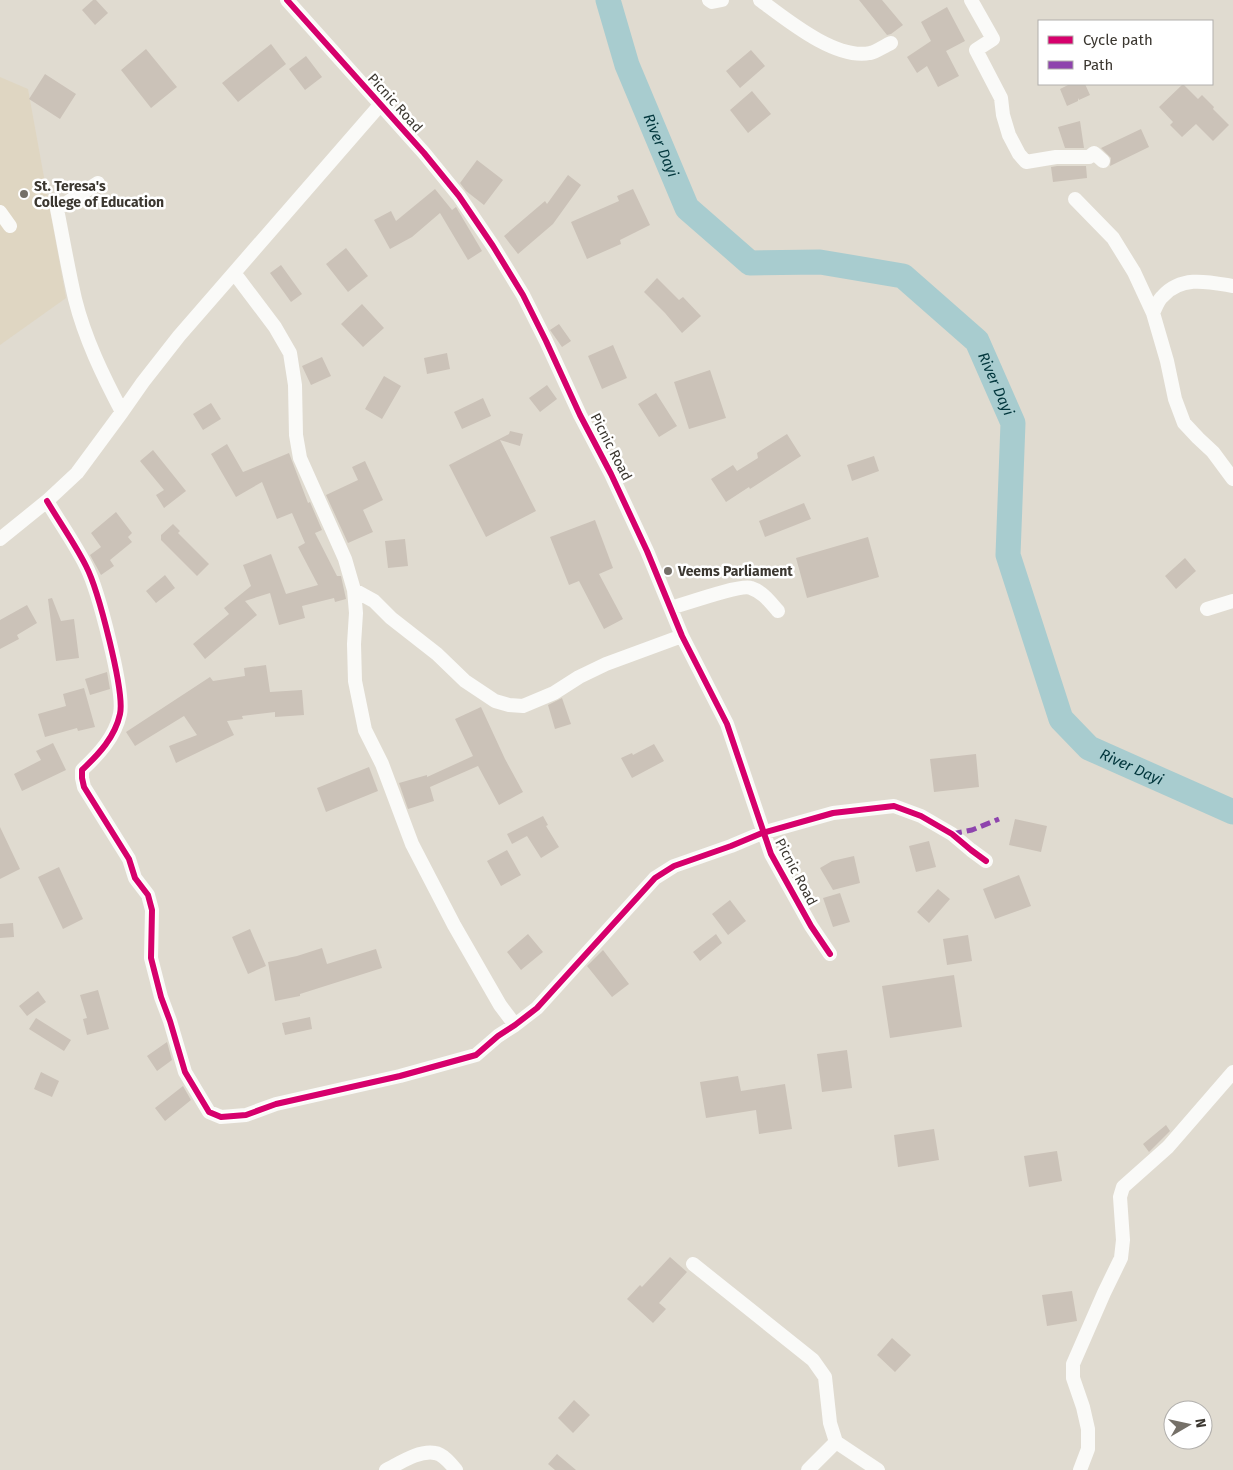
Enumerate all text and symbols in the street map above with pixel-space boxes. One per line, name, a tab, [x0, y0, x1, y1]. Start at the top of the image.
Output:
legend	[1038, 20, 1213, 85]
text: Cycle path	[1083, 31, 1153, 49]
text: Path	[1083, 56, 1113, 74]
street label: Picnic Road	[364, 70, 426, 136]
water label: River Dayi	[639, 111, 682, 180]
place label: St. Teresa's College of Education	[34, 178, 164, 211]
marker: St. Teresa's College of Education	[18, 188, 30, 200]
water label: River Dayi	[974, 349, 1018, 418]
street label: Picnic Road	[587, 410, 635, 484]
place label: Veems Parliament	[677, 563, 793, 580]
marker: Veems Parliament	[662, 565, 674, 577]
water label: River Dayi	[1097, 745, 1166, 789]
street label: Picnic Road	[771, 836, 821, 908]
north arrow	[1163, 1400, 1213, 1450]
text: N	[1191, 1417, 1209, 1429]

